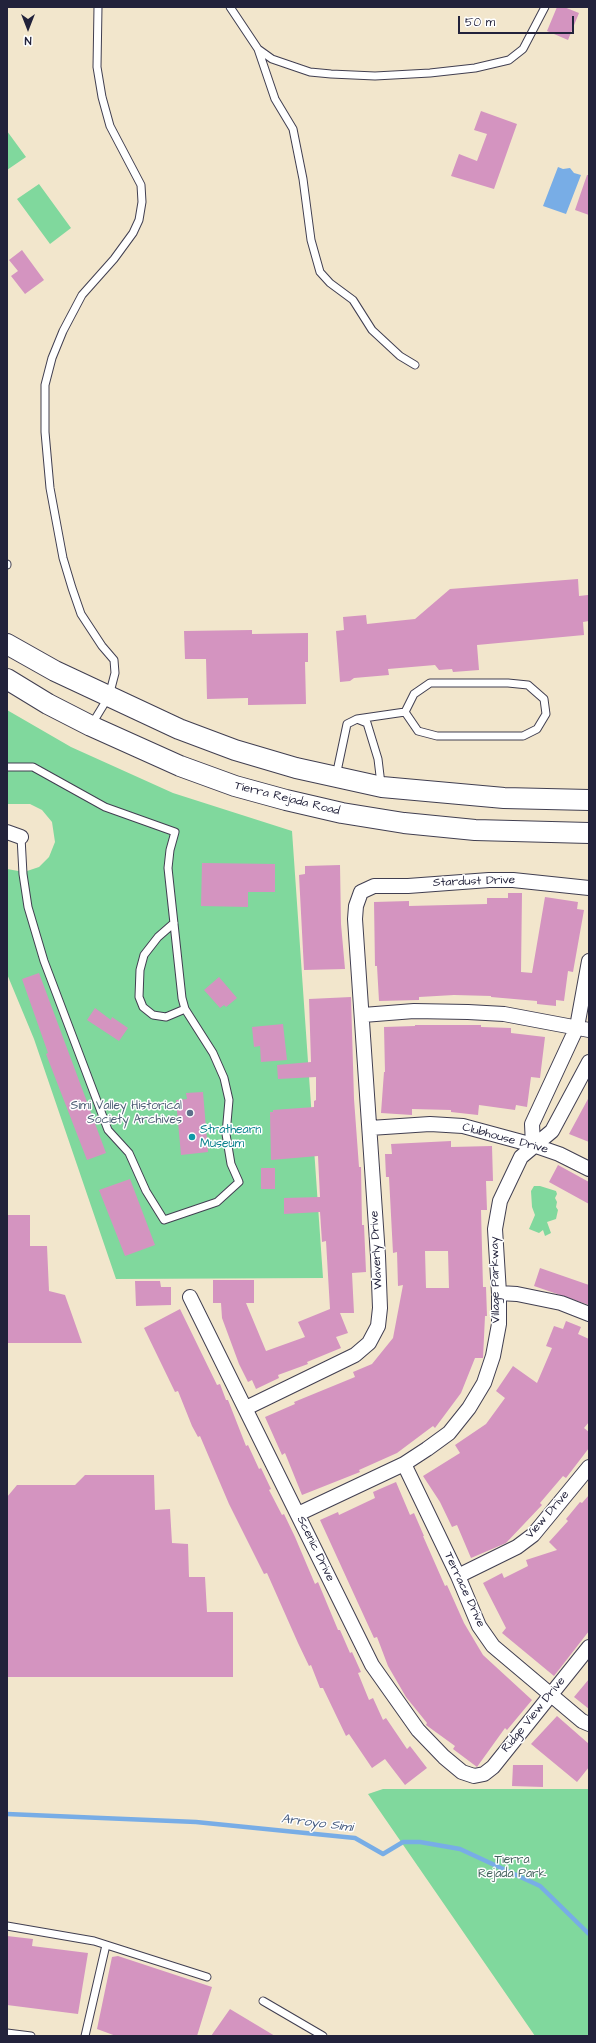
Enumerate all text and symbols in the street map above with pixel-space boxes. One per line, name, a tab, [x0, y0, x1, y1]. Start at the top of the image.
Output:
north arrow	[8, 8, 48, 48]
scale bar	[460, 8, 576, 34]
text: 50 m	[465, 14, 495, 31]
text: N	[25, 33, 31, 48]
street label: Tierra Rejada Road	[233, 779, 341, 819]
street label: Stardust Drive	[433, 873, 515, 891]
place label: Simi Valley Historical Society Archives	[70, 1099, 182, 1127]
marker: Simi Valley Historical Society Archives	[185, 1108, 195, 1118]
street label: Clubhouse Drive	[461, 1121, 549, 1157]
place label: Strathearn Museum	[200, 1123, 261, 1151]
marker: Strathearn Museum	[187, 1132, 197, 1142]
street label: Waverly Drive	[368, 1210, 386, 1290]
street label: Village Parkway	[488, 1236, 504, 1324]
street label: View Drive	[523, 1488, 573, 1542]
street label: Scenic Drive	[293, 1514, 337, 1584]
street label: Terrace Drive	[440, 1550, 488, 1630]
street label: Ridge View Drive	[499, 1674, 569, 1756]
water label: Arroyo Simi	[280, 1812, 354, 1836]
park label: Tierra Rejada Park	[478, 1853, 546, 1881]

